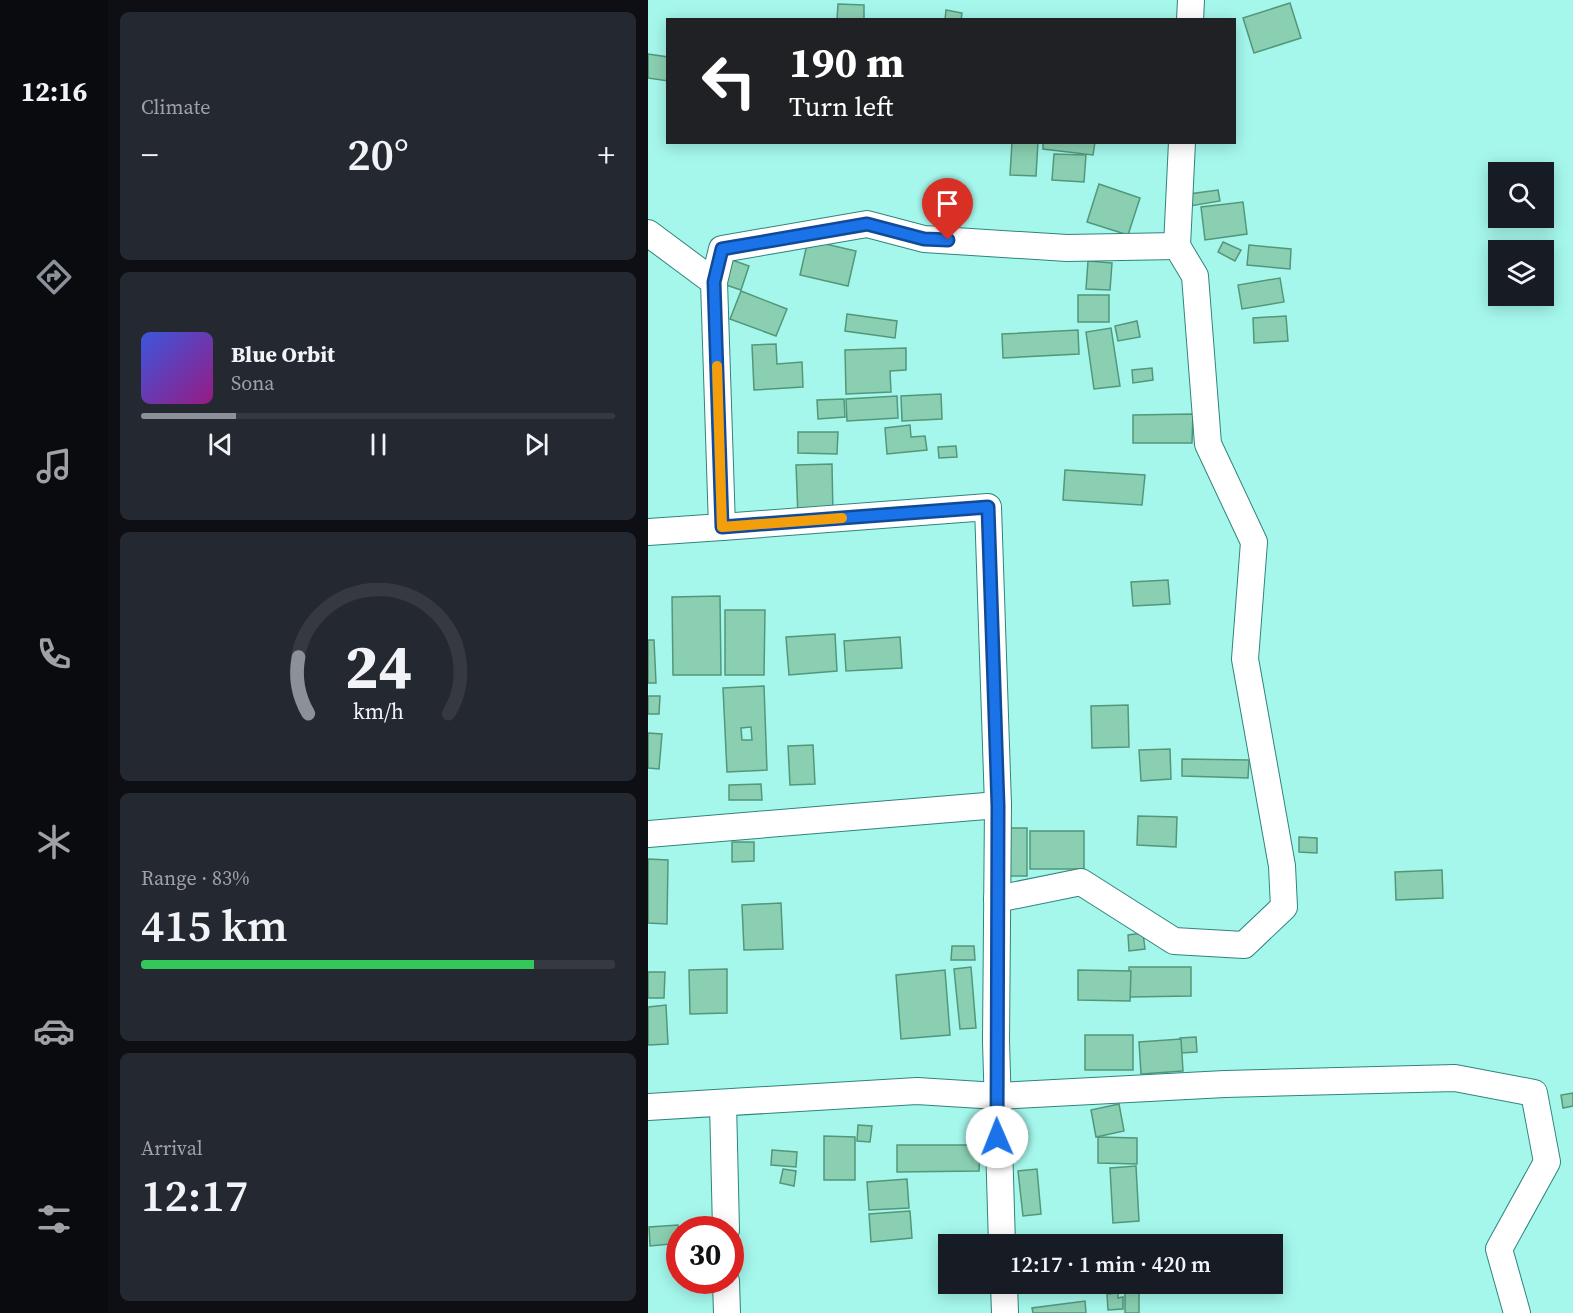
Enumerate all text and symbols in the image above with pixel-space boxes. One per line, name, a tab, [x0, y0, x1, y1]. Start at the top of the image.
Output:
text: 190 m	[789, 33, 904, 91]
icon: left	[690, 42, 768, 120]
text: 12:16	[21, 73, 87, 110]
text: Turn left	[789, 88, 893, 125]
text: Climate	[141, 93, 210, 121]
text: 20°	[347, 123, 409, 185]
text: −	[141, 132, 159, 177]
text: +	[598, 132, 615, 177]
map controls	[1488, 162, 1554, 306]
button: search	[1488, 162, 1554, 228]
pin	[922, 178, 973, 240]
icon: arrive	[931, 187, 964, 220]
button: layers	[1488, 240, 1554, 306]
icon: directions	[33, 256, 75, 298]
text: Blue Orbit	[231, 339, 335, 369]
text: Sona	[231, 369, 275, 397]
icon: previous	[204, 428, 237, 461]
icon: pause	[362, 428, 395, 461]
icon: next	[520, 428, 553, 461]
icon: music	[33, 445, 75, 487]
text: 24	[344, 623, 412, 709]
icon: phone	[33, 633, 75, 675]
text: km/h	[352, 697, 404, 726]
icon: climate	[33, 821, 75, 863]
text: Range · 83%	[141, 864, 250, 892]
text: 415 km	[141, 894, 288, 956]
icon: car	[33, 1010, 75, 1052]
position arrow	[965, 1105, 1029, 1169]
text: Arrival	[141, 1134, 203, 1162]
text: 12:17	[141, 1164, 248, 1226]
icon: filters	[33, 1198, 75, 1240]
speed limit sign: 30	[666, 1216, 744, 1294]
text: 12:17 · 1 min · 420 m	[1010, 1249, 1211, 1279]

